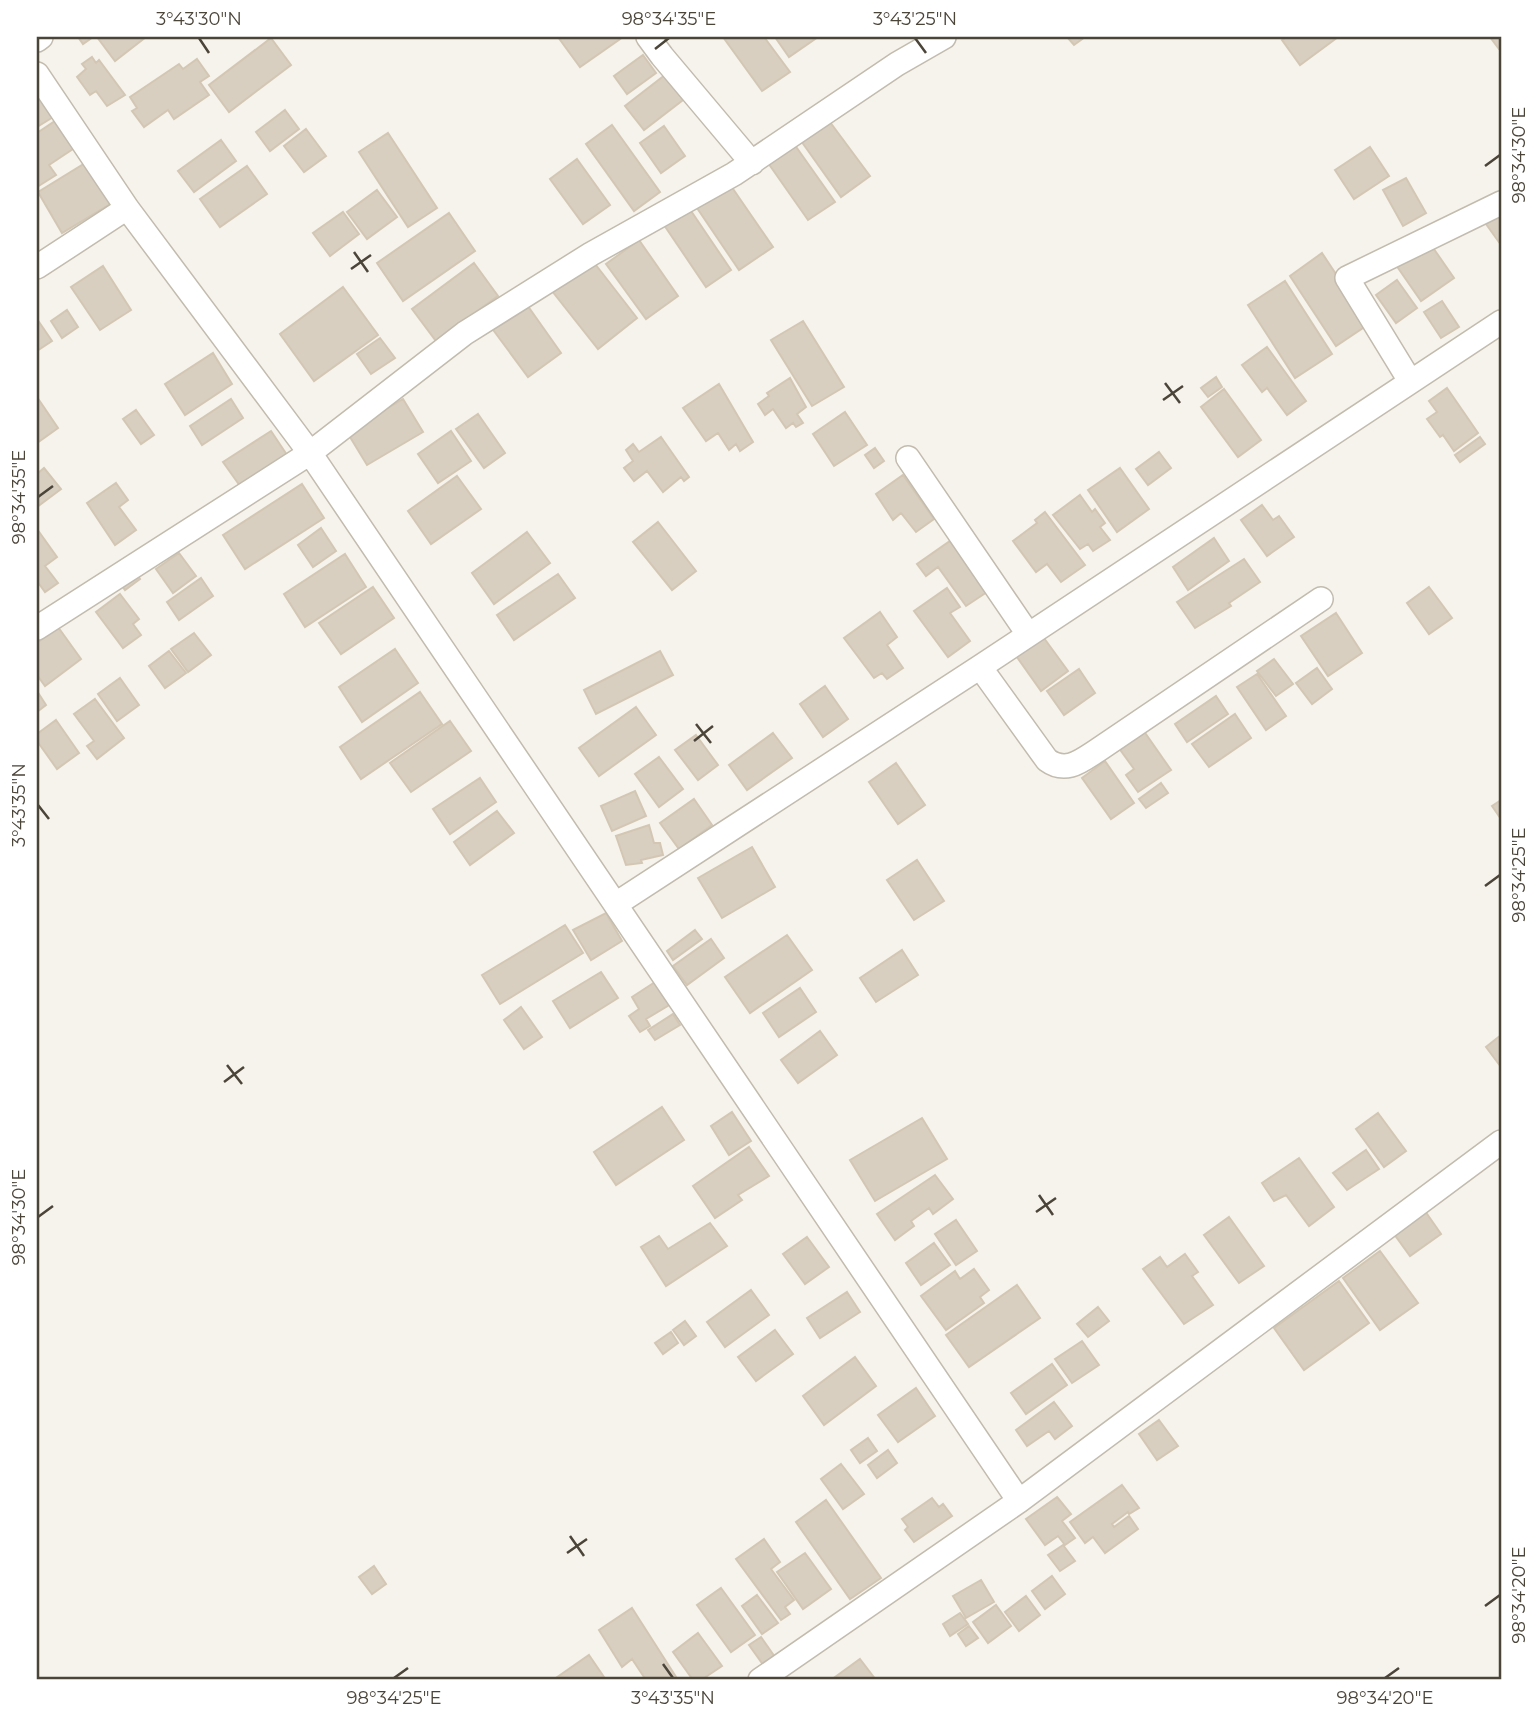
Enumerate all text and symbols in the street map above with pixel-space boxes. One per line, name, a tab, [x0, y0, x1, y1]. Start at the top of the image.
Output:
text: 3°43'30"N	[156, 8, 242, 30]
text: 98°34'35"E	[622, 8, 716, 30]
text: 3°43'25"N	[873, 8, 957, 30]
text: 98°34'30"E	[1508, 107, 1530, 203]
text: 98°34'35"E	[8, 450, 30, 544]
text: 3°43'35"N	[8, 763, 30, 847]
text: 98°34'25"E	[1508, 827, 1530, 923]
text: 98°34'30"E	[8, 1169, 30, 1265]
text: 98°34'20"E	[1508, 1547, 1530, 1643]
text: 98°34'25"E	[346, 1687, 442, 1709]
text: 3°43'35"N	[631, 1687, 715, 1709]
text: 98°34'20"E	[1337, 1687, 1433, 1709]

